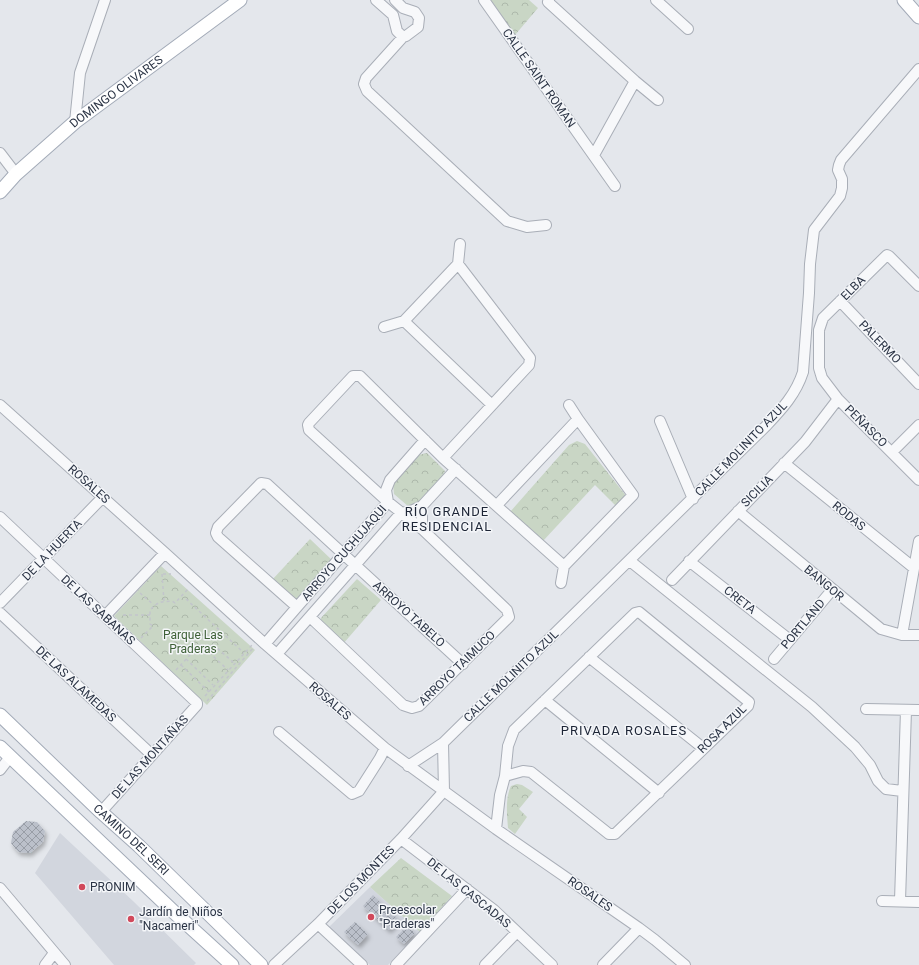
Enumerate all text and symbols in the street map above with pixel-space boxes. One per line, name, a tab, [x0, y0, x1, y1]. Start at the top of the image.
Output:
street label: CALLE SAINT ROMAN	[500, 26, 578, 130]
street label: DOMINGO OLIVARES	[67, 53, 166, 130]
street label: ELBA	[838, 273, 868, 303]
street label: PALERMO	[856, 318, 904, 366]
street label: CALLE MOLINITO AZUL	[692, 398, 790, 499]
street label: PEÑASCO	[842, 401, 891, 450]
street label: ROSALES	[65, 462, 113, 506]
street label: SICILIA	[738, 472, 776, 510]
street label: RODAS	[830, 498, 868, 534]
street label: ARROYO CUCHUJAQUI	[299, 502, 389, 604]
district label: RÍO GRANDE RESIDENCIAL	[402, 504, 492, 534]
street label: DE LA HUERTA	[19, 516, 85, 584]
street label: BANGOR	[801, 562, 847, 604]
street label: DE LAS SABANAS	[58, 572, 138, 648]
street label: ARROYO TABELO	[370, 578, 448, 650]
street label: CRETA	[721, 583, 759, 617]
street label: PORTLAND	[778, 596, 828, 652]
street label: CALLE MOLINITO AZUL	[461, 627, 562, 725]
park label: Parque Las Praderas	[163, 628, 223, 656]
street label: ARROYO TAIMUCO	[416, 628, 498, 708]
street label: DE LAS ALAMEDAS	[33, 643, 119, 725]
street label: ROSALES	[306, 679, 354, 723]
street label: ROSA AZUL	[695, 701, 750, 756]
street label: DE LAS MONTAÑAS	[107, 711, 191, 802]
district label: PRIVADA ROSALES	[561, 723, 687, 738]
street label: CAMINO DEL SERI	[90, 801, 172, 878]
street label: DE LOS MONTES	[325, 843, 397, 917]
street label: DE LAS CASCADAS	[424, 855, 514, 931]
street label: ROSALES	[565, 874, 615, 914]
place label: PRONIM	[90, 880, 136, 894]
marker: PRONIM	[77, 882, 87, 892]
place label: Preescolar "Praderas"	[379, 903, 436, 931]
place label: Jardín de Niños "Nacameri"	[139, 905, 223, 933]
marker: Preescolar "Praderas"	[366, 912, 376, 922]
marker: Jardín de Niños "Nacameri"	[126, 914, 136, 924]

